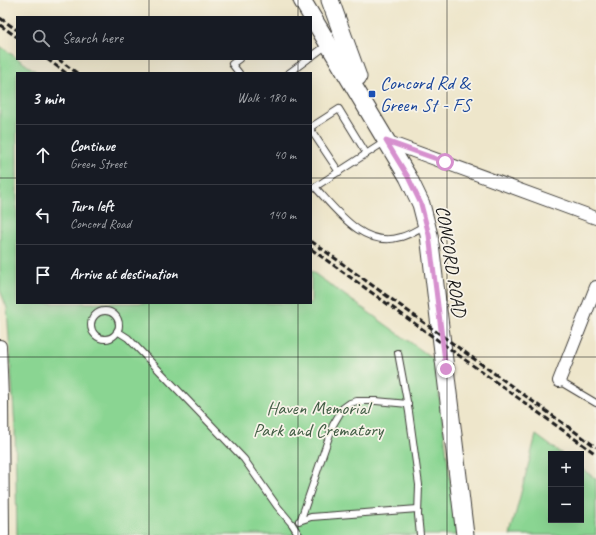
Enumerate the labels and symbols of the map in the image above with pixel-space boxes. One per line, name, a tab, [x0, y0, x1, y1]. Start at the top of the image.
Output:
place label: Concord Rd & Green St - FS	[380, 71, 473, 117]
marker: Concord Rd & Green St - FS	[367, 89, 377, 99]
route start	[436, 153, 454, 171]
street label: CONCORD ROAD	[430, 204, 472, 320]
route end	[437, 360, 455, 378]
park label: Haven Memorial Park and Crematory	[253, 396, 385, 442]

